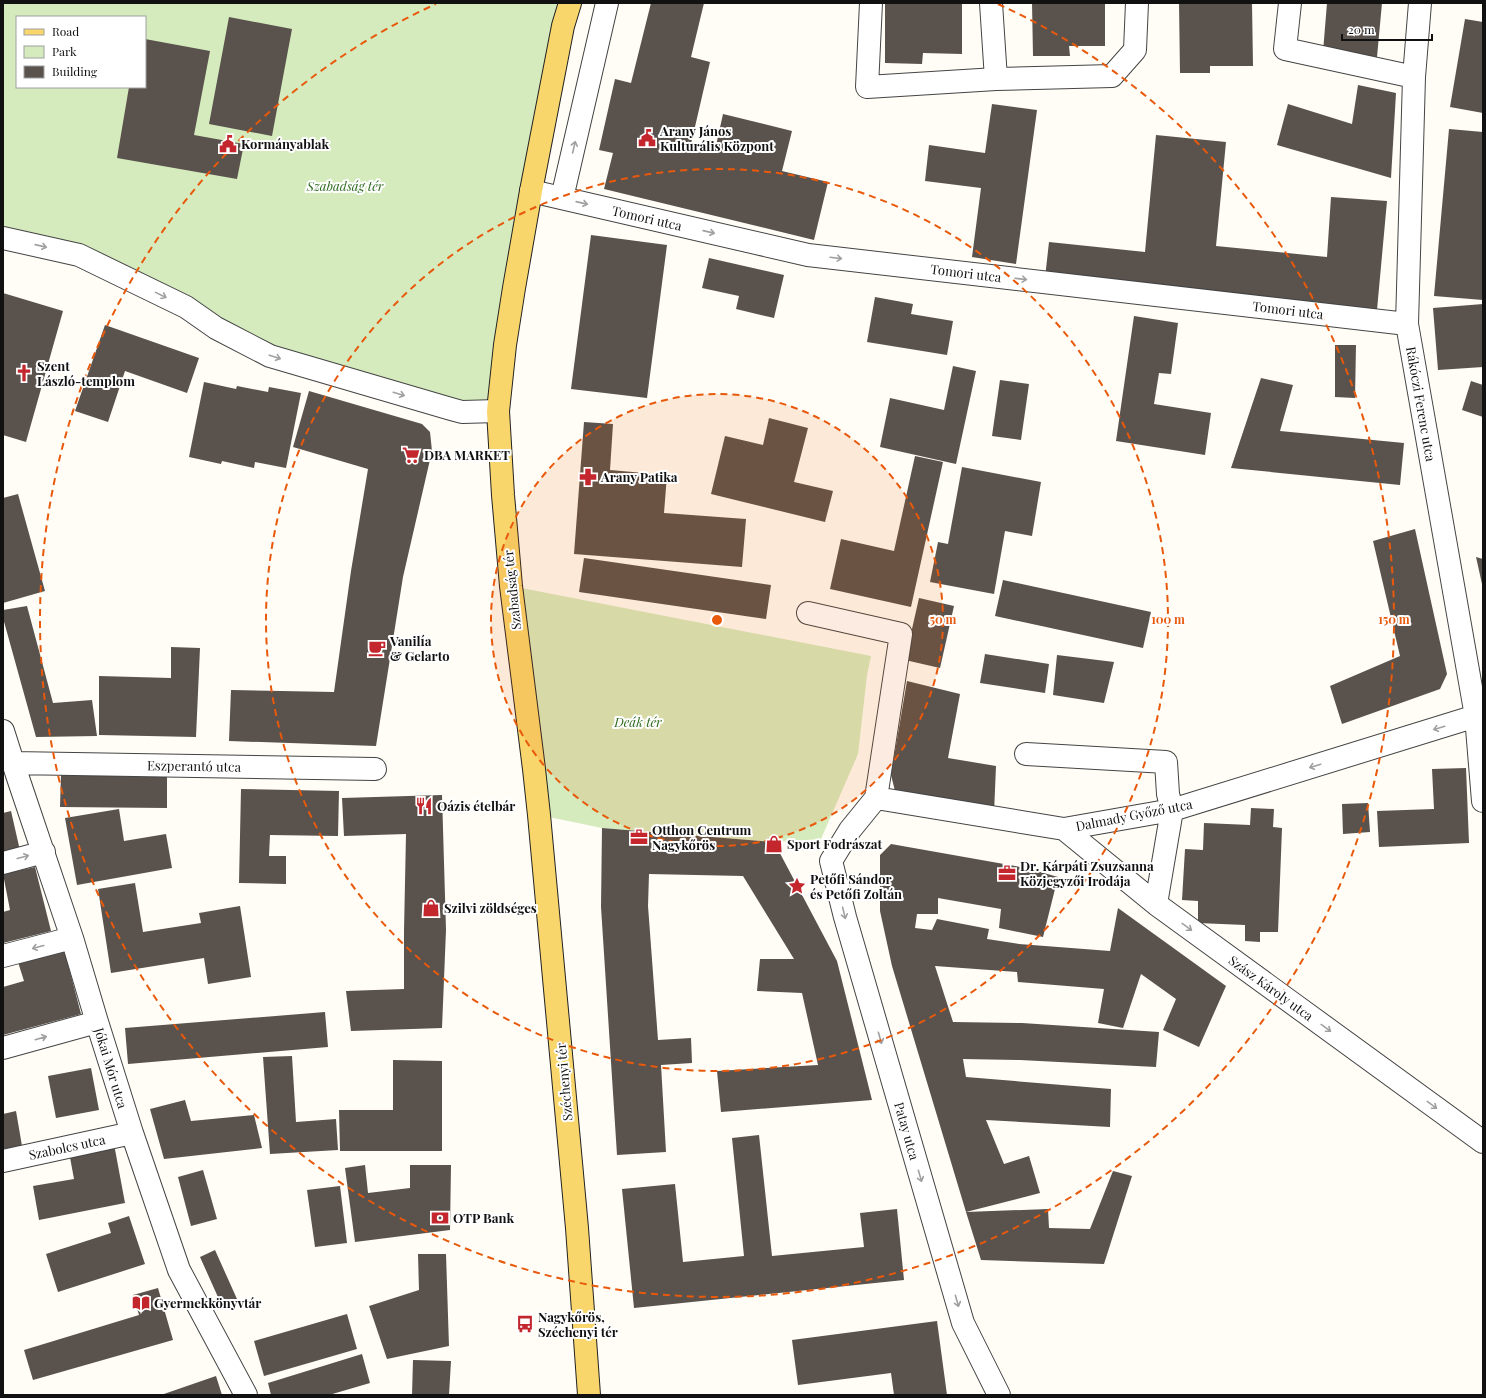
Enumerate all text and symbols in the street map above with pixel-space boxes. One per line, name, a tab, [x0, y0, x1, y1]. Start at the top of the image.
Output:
legend	[16, 16, 146, 88]
scale bar	[1342, 16, 1432, 42]
text: 20 m	[1348, 21, 1375, 37]
text: Road	[52, 23, 79, 39]
text: Park	[52, 43, 77, 59]
text: Building	[52, 63, 98, 79]
place label: Arany János Kulturális Központ	[659, 122, 774, 154]
public building icon: Arany János Kulturális Központ	[637, 128, 657, 148]
public building icon: Kormányablak	[218, 134, 238, 154]
place label: Kormányablak	[241, 135, 329, 152]
one-way arrow	[570, 141, 578, 154]
park label: Szabadság tér	[306, 177, 384, 194]
one-way arrow	[576, 200, 589, 208]
street label: Tomori utca	[611, 201, 684, 234]
one-way arrow	[702, 229, 715, 237]
one-way arrow	[34, 243, 47, 251]
one-way arrow	[829, 254, 842, 262]
street label: Tomori utca	[930, 260, 1003, 285]
one-way arrow	[1014, 276, 1027, 283]
one-way arrow	[155, 292, 167, 299]
street label: Tomori utca	[1252, 297, 1325, 322]
street label: Rákóczi Ferenc utca	[1403, 345, 1440, 463]
one-way arrow	[268, 354, 281, 361]
place label: Szent László-templom	[37, 357, 135, 389]
church icon: Szent László-templom	[14, 363, 34, 383]
one-way arrow	[393, 391, 406, 398]
supermarket icon: DBA MARKET	[401, 445, 421, 465]
place label: DBA MARKET	[424, 446, 510, 463]
pharmacy icon: Arany Patika	[578, 467, 598, 487]
place label: Arany Patika	[600, 468, 678, 485]
street label: Szabadság tér	[499, 549, 524, 631]
text: 50 m	[930, 611, 957, 627]
text: 100 m	[1151, 611, 1185, 627]
text: 150 m	[1378, 611, 1410, 627]
centre of rings	[710, 613, 724, 627]
place label: Vanilía & Gelarto	[389, 632, 450, 664]
cafe icon: Vanilía & Gelarto	[367, 638, 387, 658]
park label: Deák tér	[613, 713, 662, 730]
one-way arrow	[1433, 725, 1446, 732]
street label: Eszperantó utca	[147, 756, 242, 775]
one-way arrow	[1309, 763, 1322, 770]
street label: Dalmady Győző utca	[1074, 795, 1194, 834]
restaurant icon: Oázis ételbár	[414, 796, 434, 816]
place label: Oázis ételbár	[437, 797, 515, 814]
place label: Otthon Centrum Nagykőrös	[652, 821, 752, 853]
office icon: Otthon Centrum Nagykőrös	[629, 827, 649, 847]
shop icon: Sport Fodrászat	[764, 834, 784, 854]
place label: Sport Fodrászat	[787, 835, 883, 852]
one-way arrow	[17, 853, 30, 860]
place label: Dr. Kárpáti Zsuzsanna Közjegyzői Irodája	[1020, 857, 1154, 889]
office icon: Dr. Kárpáti Zsuzsanna Közjegyzői Irodája	[997, 863, 1017, 883]
place label: Petőfi Sándor és Petőfi Zoltán	[810, 870, 902, 902]
place icon: Petőfi Sándor és Petőfi Zoltán	[787, 876, 807, 896]
shop icon: Szilvi zöldséges	[421, 898, 441, 918]
place label: Szilvi zöldséges	[444, 899, 537, 916]
one-way arrow	[840, 906, 848, 919]
one-way arrow	[1181, 923, 1192, 931]
one-way arrow	[31, 944, 44, 951]
street label: Szász Károly utca	[1226, 951, 1317, 1024]
one-way arrow	[1321, 1024, 1332, 1032]
street label: Jókai Mór utca	[91, 1025, 132, 1111]
one-way arrow	[877, 1031, 884, 1044]
one-way arrow	[34, 1034, 47, 1041]
street label: Széchenyi tér	[552, 1042, 575, 1122]
street label: Patay utca	[891, 1100, 924, 1162]
one-way arrow	[1426, 1100, 1437, 1109]
street label: Szabolcs utca	[27, 1130, 107, 1163]
one-way arrow	[917, 1169, 924, 1182]
bank icon: OTP Bank	[430, 1208, 450, 1228]
place label: OTP Bank	[453, 1209, 514, 1226]
library icon: Gyermekkönyvtár	[131, 1293, 151, 1313]
place label: Gyermekkönyvtár	[154, 1294, 261, 1311]
one-way arrow	[954, 1294, 961, 1307]
place label: Nagykőrös, Széchenyi tér	[538, 1308, 618, 1340]
bus stop icon: Nagykőrös, Széchenyi tér	[515, 1314, 535, 1334]

